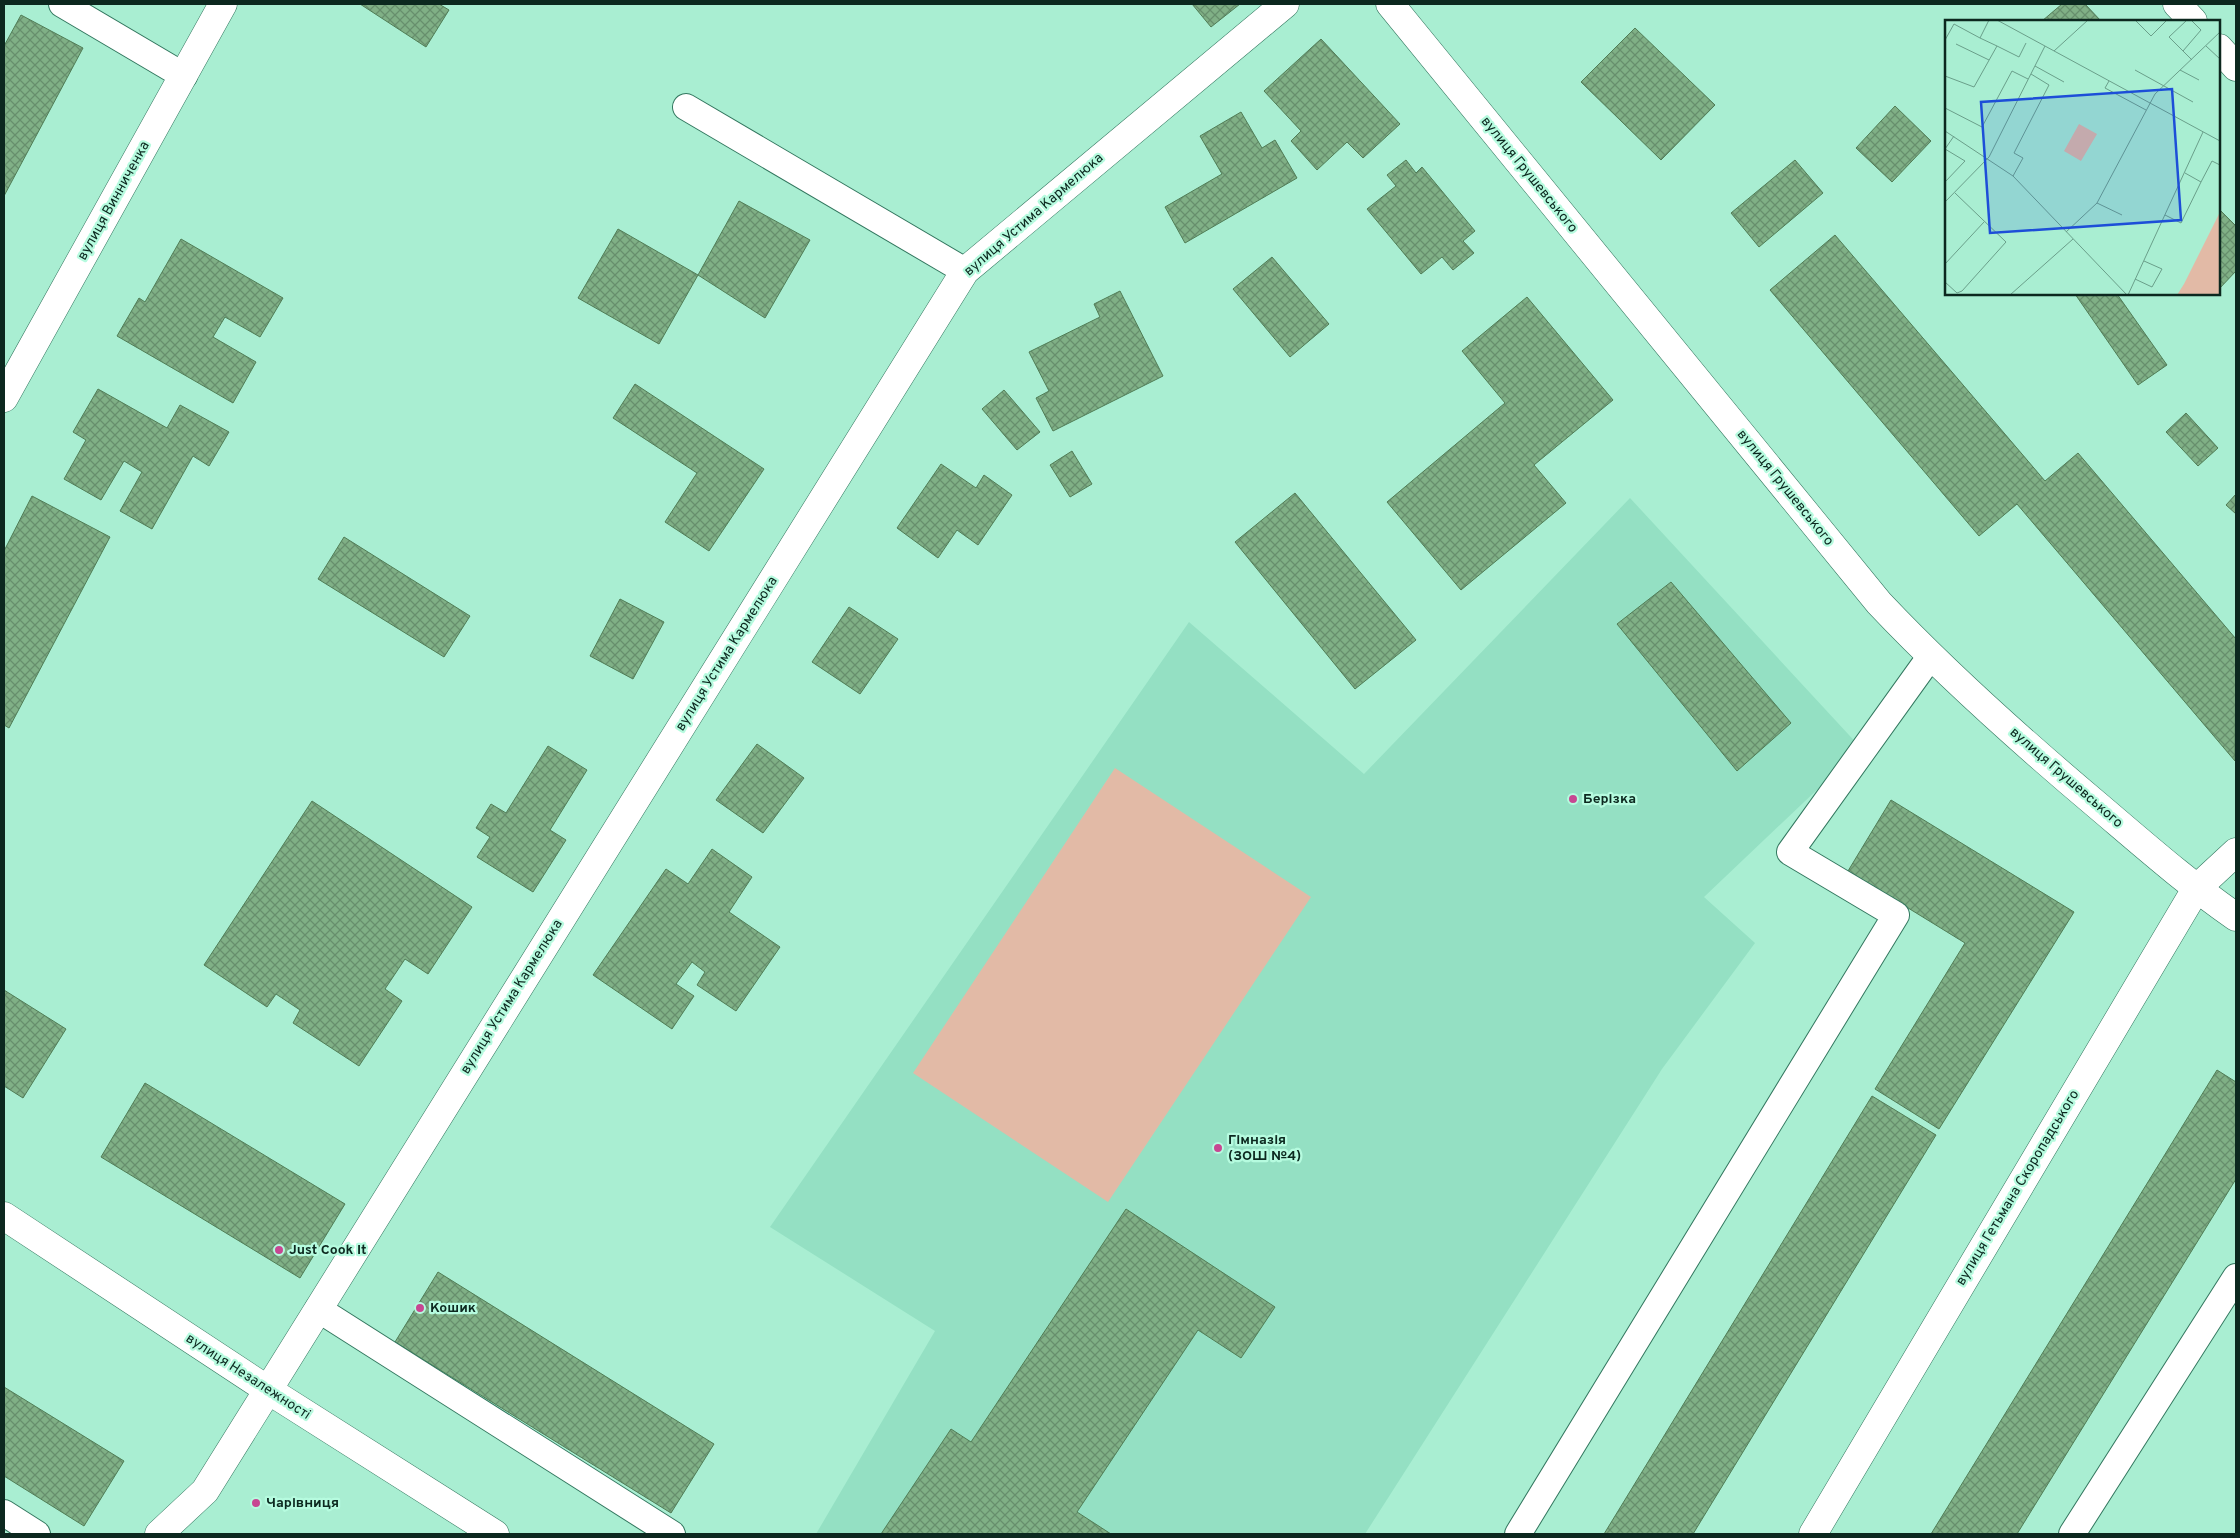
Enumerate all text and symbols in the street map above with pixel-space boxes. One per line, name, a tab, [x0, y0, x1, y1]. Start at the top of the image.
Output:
inset map	[1945, 20, 2220, 295]
street label: вулиця Грушевського	[1477, 114, 1581, 237]
street label: вулиця Винниченка	[74, 139, 154, 263]
street label: вулиця Устима Кармелюка	[961, 150, 1107, 280]
street label: вулиця Грушевського	[1733, 427, 1837, 550]
street label: вулиця Устима Кармелюка	[672, 574, 782, 734]
street label: вулиця Грушевського	[2006, 724, 2126, 832]
place label: Берізка	[1583, 791, 1636, 808]
marker: Берізка	[1567, 793, 1579, 805]
street label: вулиця Устима Кармелюка	[457, 917, 567, 1077]
street label: вулиця Гетьмана Скоропадського	[1953, 1087, 2083, 1289]
place label: Гімназія (ЗОШ №4)	[1228, 1132, 1301, 1165]
marker: Гімназія (ЗОШ №4)	[1212, 1142, 1224, 1154]
place label: Just Cook It	[289, 1242, 367, 1259]
marker: Just Cook It	[273, 1244, 285, 1256]
place label: Кошик	[430, 1300, 476, 1317]
marker: Кошик	[414, 1302, 426, 1314]
street label: вулиця Незалежності	[182, 1330, 314, 1424]
place label: Чарівниця	[266, 1495, 339, 1512]
marker: Чарівниця	[250, 1497, 262, 1509]

